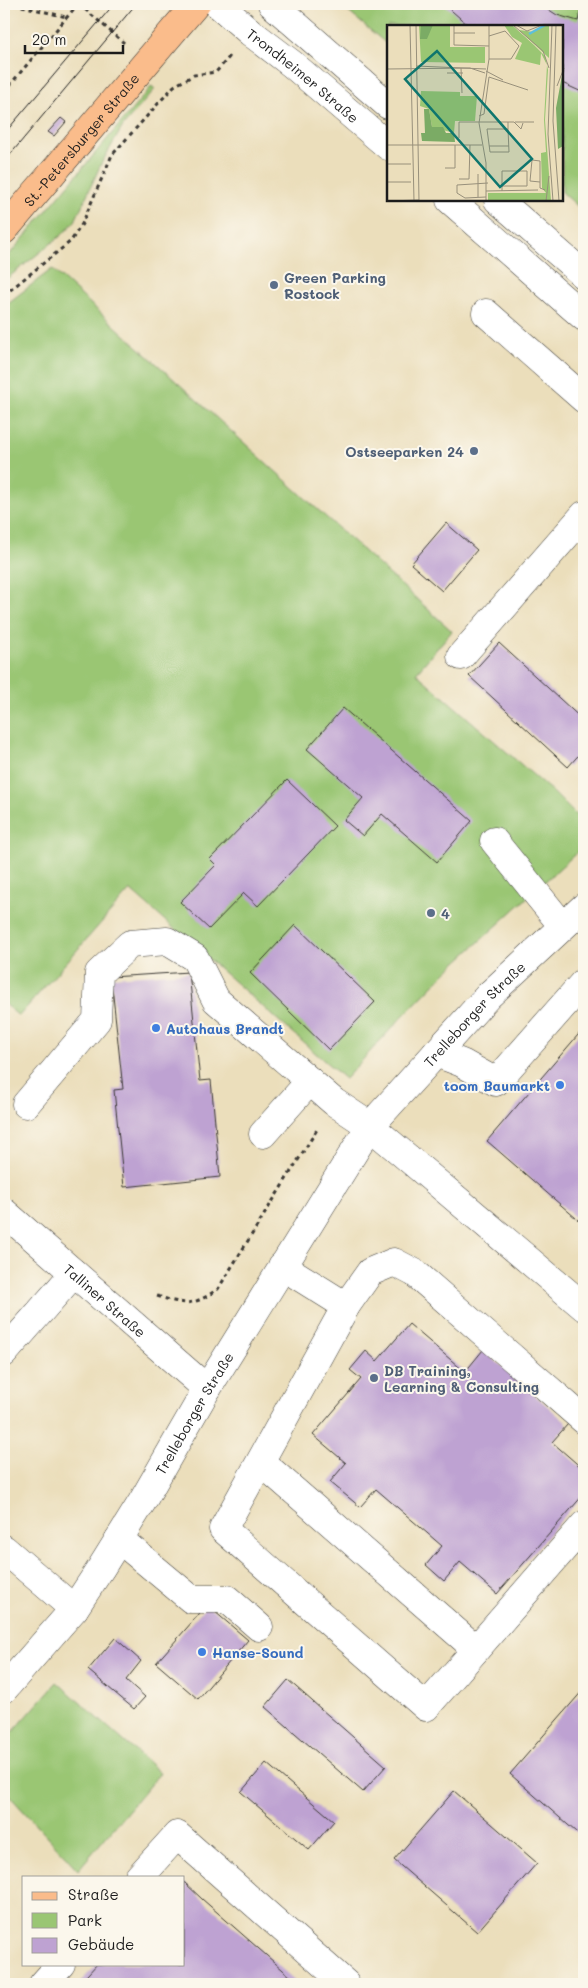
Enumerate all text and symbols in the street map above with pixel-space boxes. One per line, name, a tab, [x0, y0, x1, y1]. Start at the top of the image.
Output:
scale bar	[25, 22, 122, 54]
street label: Trondheimer Straße	[243, 24, 363, 127]
inset map	[387, 25, 563, 201]
text: 20 m	[32, 29, 66, 49]
street label: St.-Petersburger Straße	[19, 69, 143, 210]
place label: Green Parking Rostock	[284, 268, 386, 303]
marker: Green Parking Rostock	[268, 279, 280, 291]
place label: Ostseeparken 24	[345, 442, 464, 461]
marker: Ostseeparken 24	[468, 445, 480, 457]
place label: 4	[441, 904, 450, 923]
marker: 4	[425, 907, 437, 919]
street label: Trelleborger Straße	[419, 957, 529, 1071]
place label: Autohaus Brandt	[166, 1019, 284, 1038]
marker: Autohaus Brandt	[150, 1022, 162, 1034]
place label: toom Baumarkt	[444, 1076, 550, 1095]
marker: toom Baumarkt	[554, 1079, 566, 1091]
street label: Talliner Straße	[60, 1259, 150, 1341]
street label: Trelleborger Straße	[150, 1348, 237, 1478]
place label: DB Training, Learning & Consulting	[384, 1361, 539, 1396]
marker: DB Training, Learning & Consulting	[368, 1372, 380, 1384]
place label: Hanse-Sound	[212, 1643, 304, 1662]
marker: Hanse-Sound	[196, 1646, 208, 1658]
legend	[22, 1876, 185, 1966]
text: Straße	[68, 1884, 119, 1904]
text: Park	[68, 1910, 102, 1930]
text: Gebäude	[68, 1934, 134, 1954]

